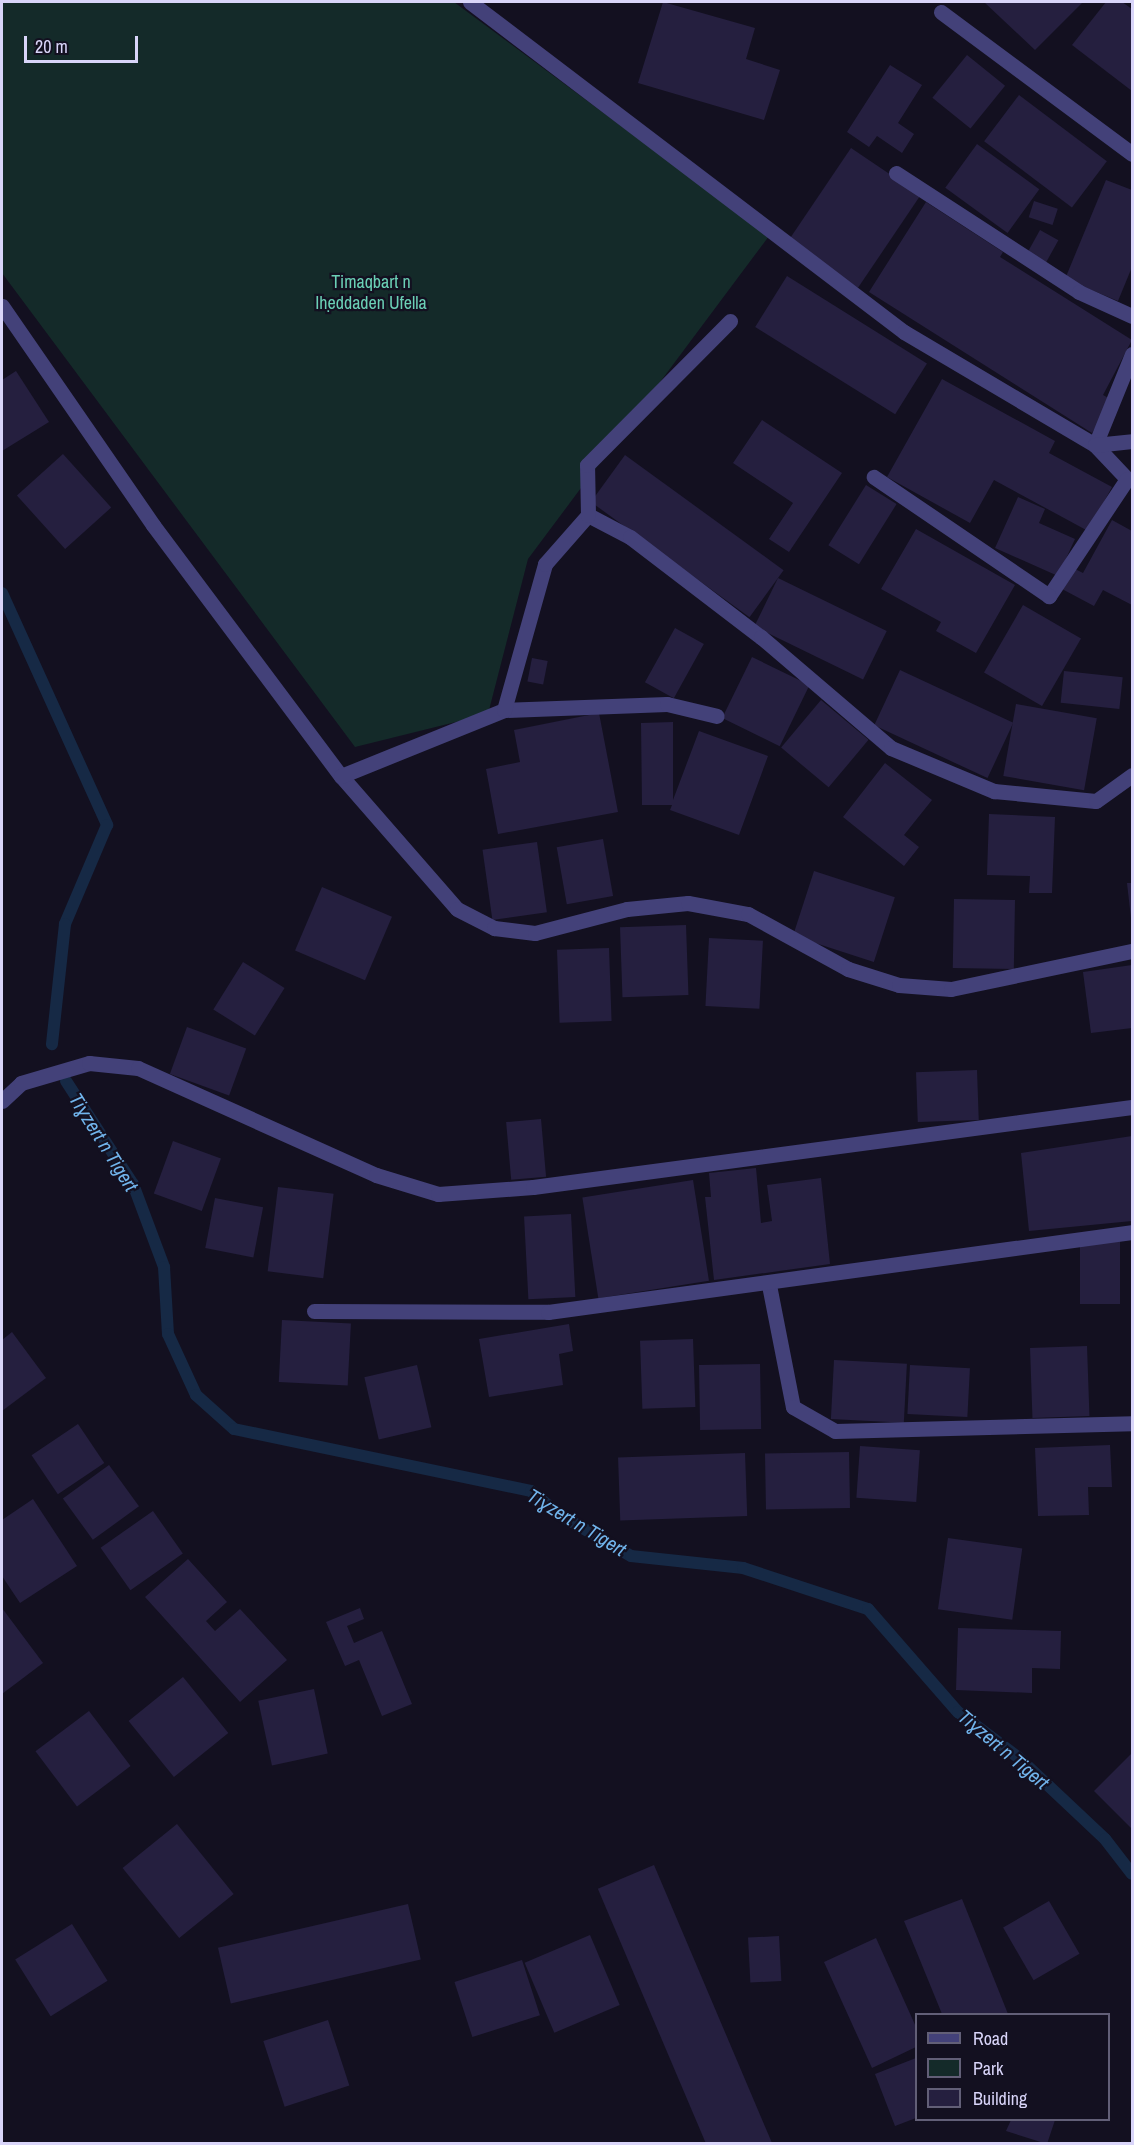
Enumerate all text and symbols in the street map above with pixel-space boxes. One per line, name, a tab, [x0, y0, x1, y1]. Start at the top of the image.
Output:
scale bar	[27, 24, 141, 62]
text: 20 m	[35, 34, 68, 59]
park label: Timaqbart n Iḥeddaden Ufella	[315, 272, 427, 314]
water label: Tiɣzert n Tigert	[64, 1088, 144, 1196]
water label: Tiɣzert n Tigert	[523, 1483, 631, 1561]
water label: Tiɣzert n Tigert	[954, 1704, 1054, 1794]
legend	[915, 2013, 1110, 2121]
text: Road	[973, 2026, 1008, 2051]
text: Park	[973, 2056, 1003, 2081]
text: Building	[973, 2086, 1027, 2111]

